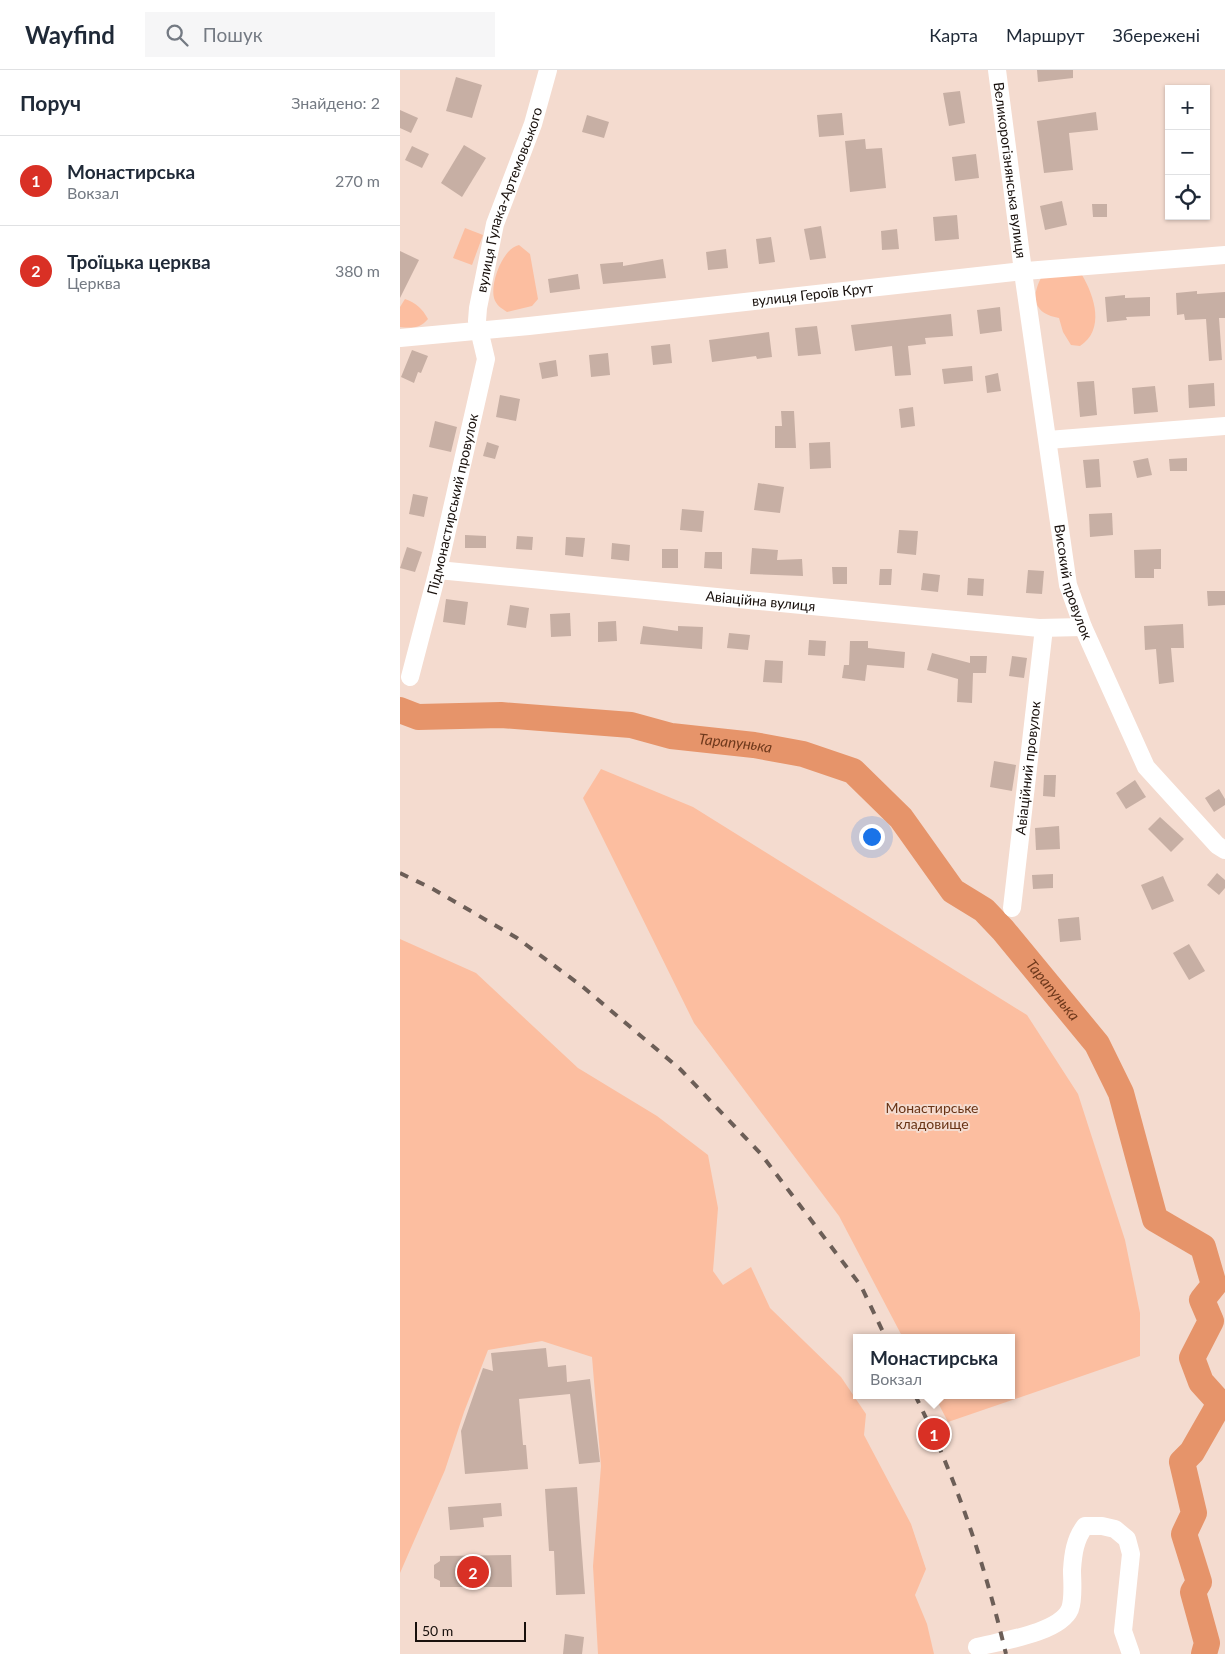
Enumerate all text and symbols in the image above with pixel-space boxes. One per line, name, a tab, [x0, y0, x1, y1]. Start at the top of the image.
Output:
search box	[145, 12, 495, 57]
text: Wayfind	[25, 20, 115, 49]
icon: search	[163, 21, 191, 49]
text: Пошук	[203, 23, 263, 46]
text: Карта	[929, 24, 978, 46]
text: Маршрут	[1006, 24, 1085, 46]
text: Збережені	[1113, 24, 1200, 46]
street label: Великорогізнянська вулиця	[991, 81, 1030, 259]
map controls	[1165, 85, 1210, 220]
button: +	[1165, 85, 1210, 130]
text: Поруч	[20, 90, 81, 115]
text: Знайдено: 2	[291, 93, 380, 112]
street label: вулиця Гулака-Артемовського	[472, 105, 545, 294]
button: −	[1165, 130, 1210, 175]
text: Монастирська	[67, 160, 195, 183]
text: 1	[31, 171, 41, 190]
text: 270 m	[335, 171, 380, 190]
button: locate	[1165, 175, 1210, 220]
text: Вокзал	[67, 183, 119, 202]
text: Троїцька церква	[67, 250, 211, 273]
text: 2	[31, 261, 41, 280]
text: 380 m	[335, 261, 380, 280]
text: Церква	[67, 273, 121, 292]
street label: вулиця Героїв Крут	[751, 279, 874, 309]
street label: Підмонастирський провулок	[423, 411, 481, 597]
street label: Високий провулок	[1051, 523, 1097, 643]
street label: Авіаційна вулиця	[705, 587, 816, 614]
street label: Авіаційний провулок	[1011, 699, 1044, 836]
water label: Тарапунька	[698, 729, 774, 756]
your location	[859, 824, 885, 850]
water label: Тарапунька	[1023, 955, 1084, 1024]
park label: Монастирське кладовище	[886, 1099, 978, 1132]
popup	[853, 1334, 1015, 1399]
text: Монастирська	[870, 1346, 998, 1369]
text: Вокзал	[870, 1369, 922, 1388]
pin: 1	[918, 1415, 950, 1453]
pin: 2	[457, 1553, 489, 1591]
scale bar	[415, 1619, 526, 1642]
text: 50 m	[422, 1622, 453, 1639]

